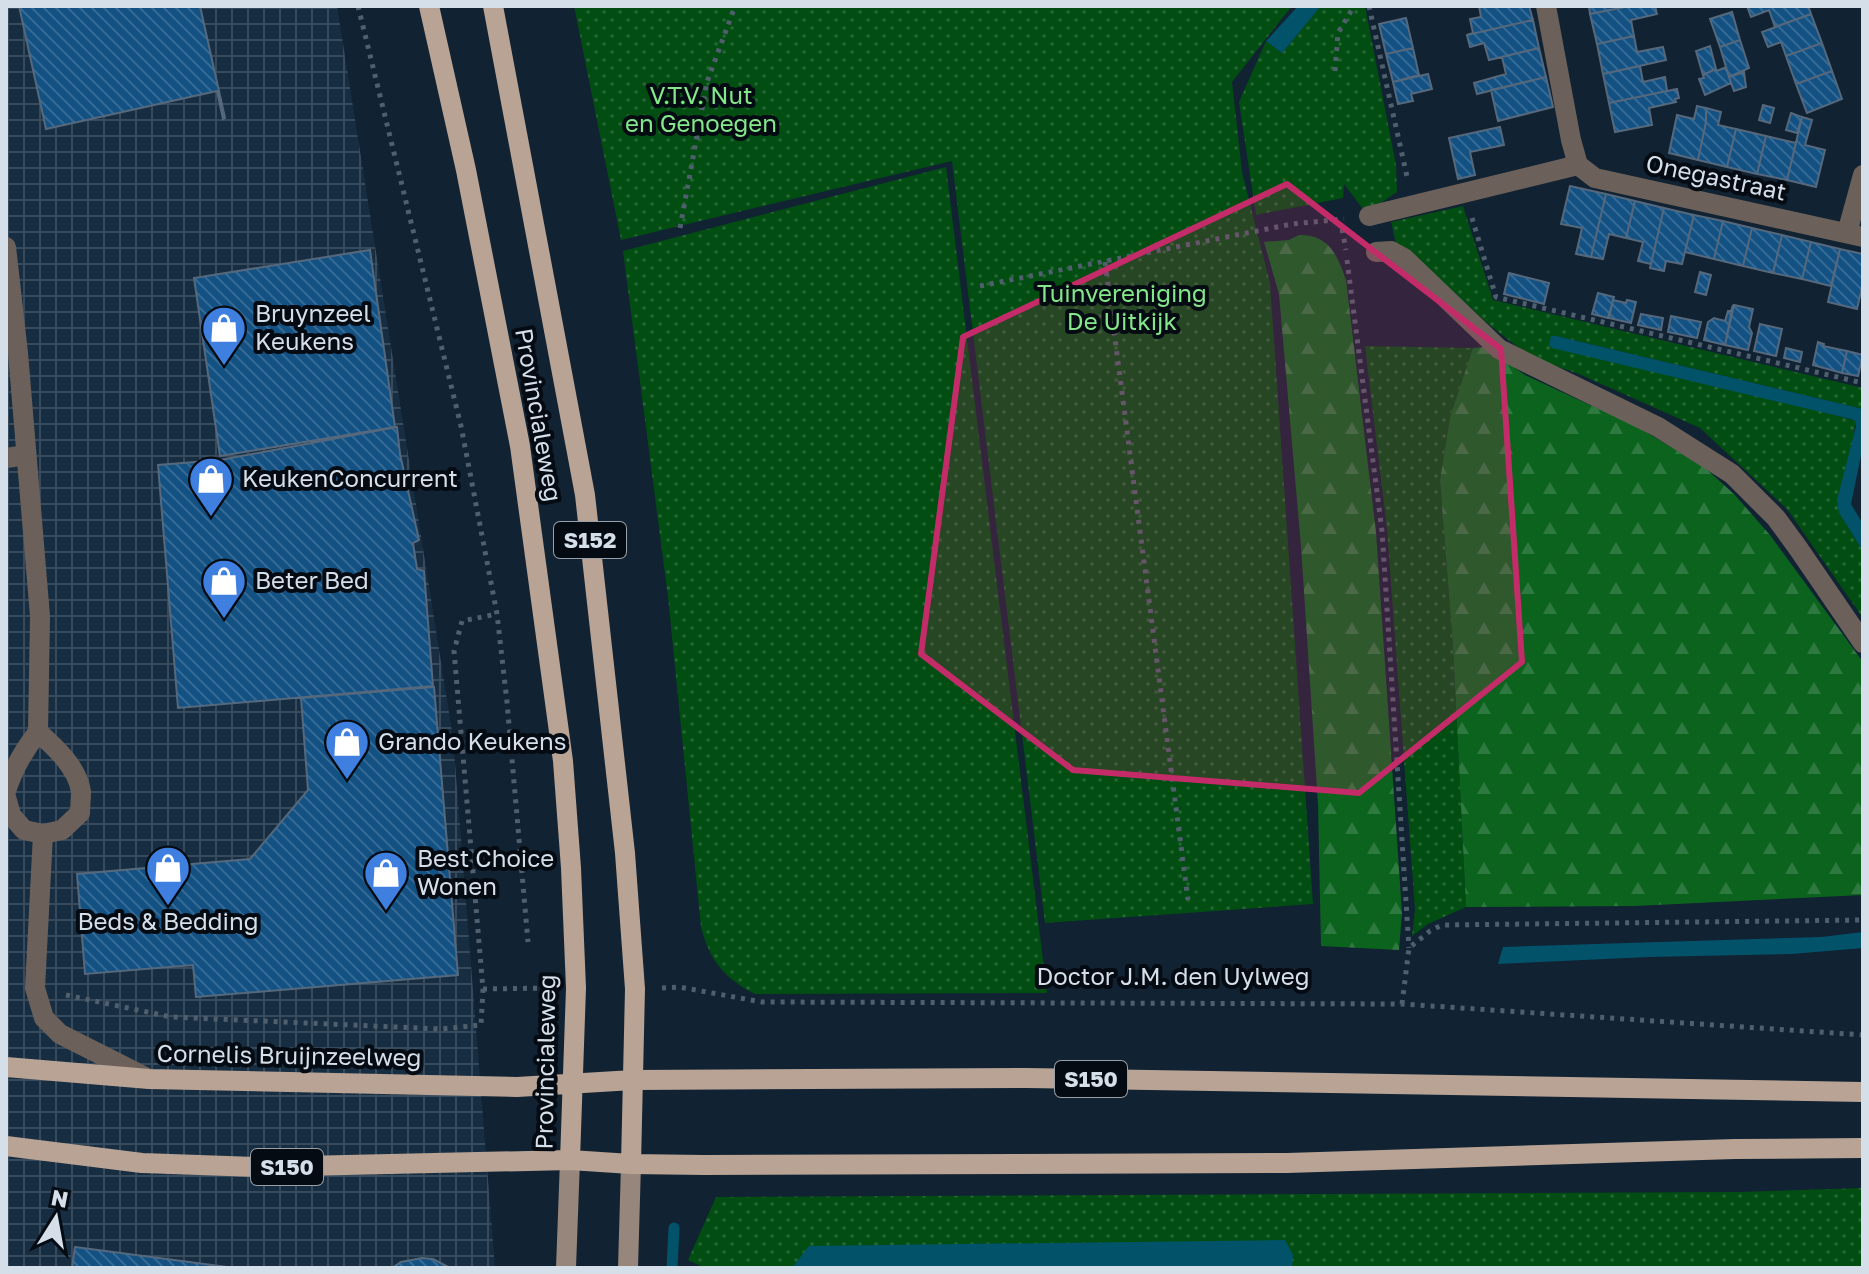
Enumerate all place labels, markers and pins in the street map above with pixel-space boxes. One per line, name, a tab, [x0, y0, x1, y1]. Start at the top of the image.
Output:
place label: Bruynzeel Keukens	[255, 298, 371, 355]
shop icon: Bruynzeel Keukens	[200, 304, 248, 367]
shop icon: KeukenConcurrent	[187, 455, 235, 518]
place label: KeukenConcurrent	[242, 463, 458, 492]
shop icon: Beter Bed	[200, 557, 248, 620]
place label: Beter Bed	[255, 565, 369, 594]
shop icon: Grando Keukens	[323, 718, 371, 781]
place label: Grando Keukens	[378, 726, 567, 755]
place label: Best Choice Wonen	[417, 843, 554, 900]
shop icon: Beds & Bedding	[144, 844, 192, 907]
shop icon: Best Choice Wonen	[362, 849, 410, 912]
place label: Beds & Bedding	[77, 906, 259, 935]

